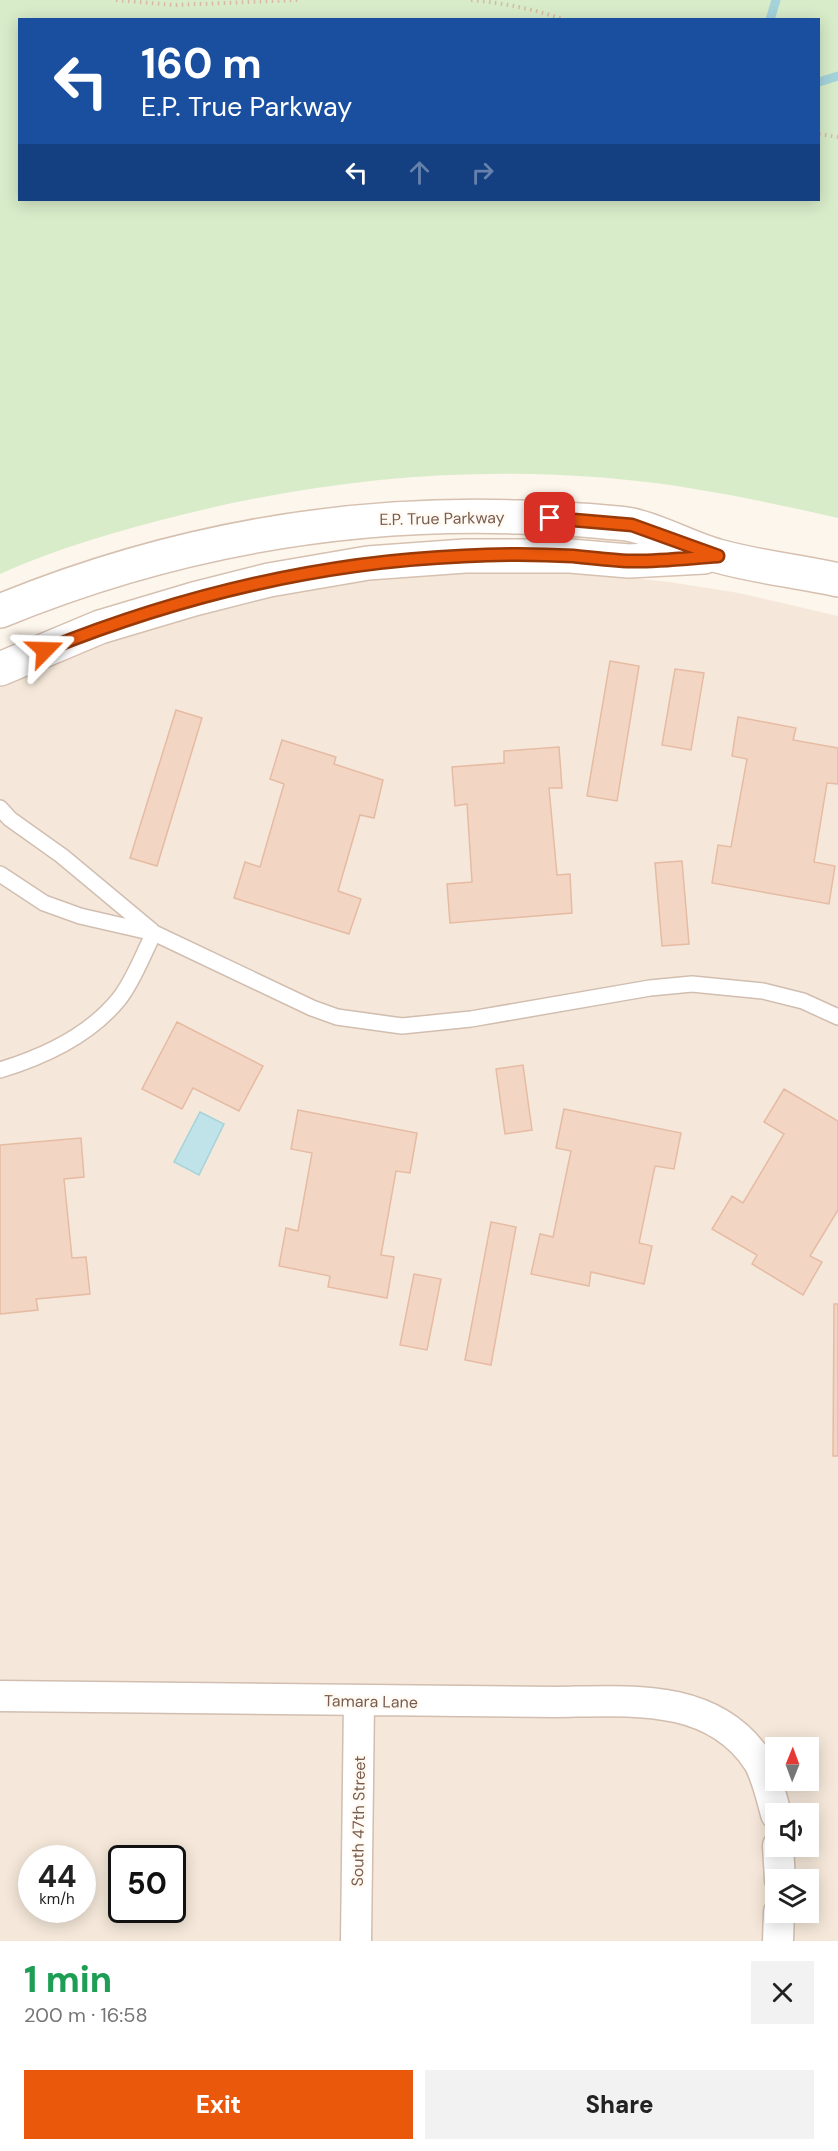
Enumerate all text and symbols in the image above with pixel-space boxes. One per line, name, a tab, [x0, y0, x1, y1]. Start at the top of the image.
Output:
text: 160 m	[141, 36, 262, 91]
icon: left	[42, 42, 120, 120]
text: E.P. True Parkway	[141, 89, 352, 124]
icon: left	[340, 156, 373, 189]
icon: ahead	[403, 156, 436, 189]
icon: right	[466, 156, 499, 189]
pin	[524, 492, 575, 543]
icon: arrive	[533, 501, 566, 534]
street label: E.P. True Parkway	[379, 507, 505, 530]
position arrow	[13, 618, 77, 682]
street label: Tamara Lane	[324, 1690, 418, 1713]
north arrow	[765, 1737, 819, 1791]
map controls	[765, 1737, 819, 1923]
street label: South 47th Street	[347, 1755, 370, 1887]
button: sound	[765, 1803, 819, 1857]
speed limit sign: 50	[108, 1845, 186, 1923]
text: 44	[38, 1857, 77, 1896]
button: layers	[765, 1869, 819, 1923]
text: km/h	[39, 1889, 75, 1909]
text: 1 min	[24, 1956, 112, 2003]
button: close	[751, 1961, 814, 2024]
text: 200 m · 16:58	[24, 2002, 148, 2028]
button: Exit	[24, 2070, 413, 2139]
button: Share	[425, 2070, 814, 2139]

